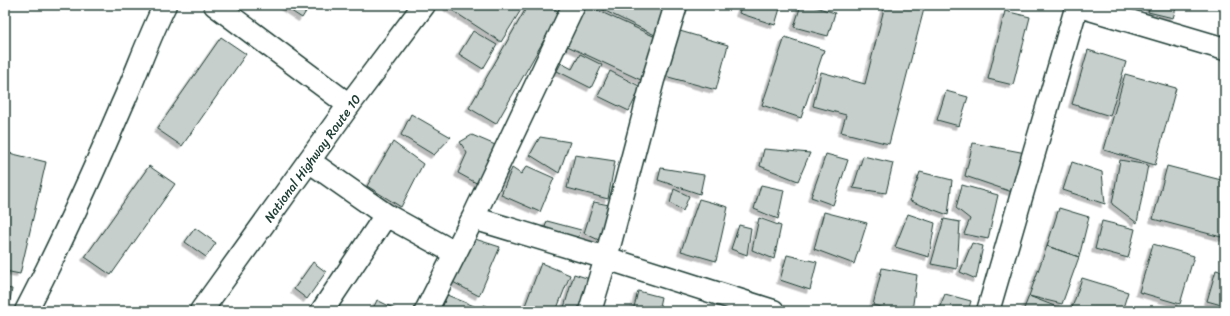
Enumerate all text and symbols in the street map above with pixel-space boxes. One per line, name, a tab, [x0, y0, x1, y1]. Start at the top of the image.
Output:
street label: National Highway Route 10	[258, 89, 367, 227]

